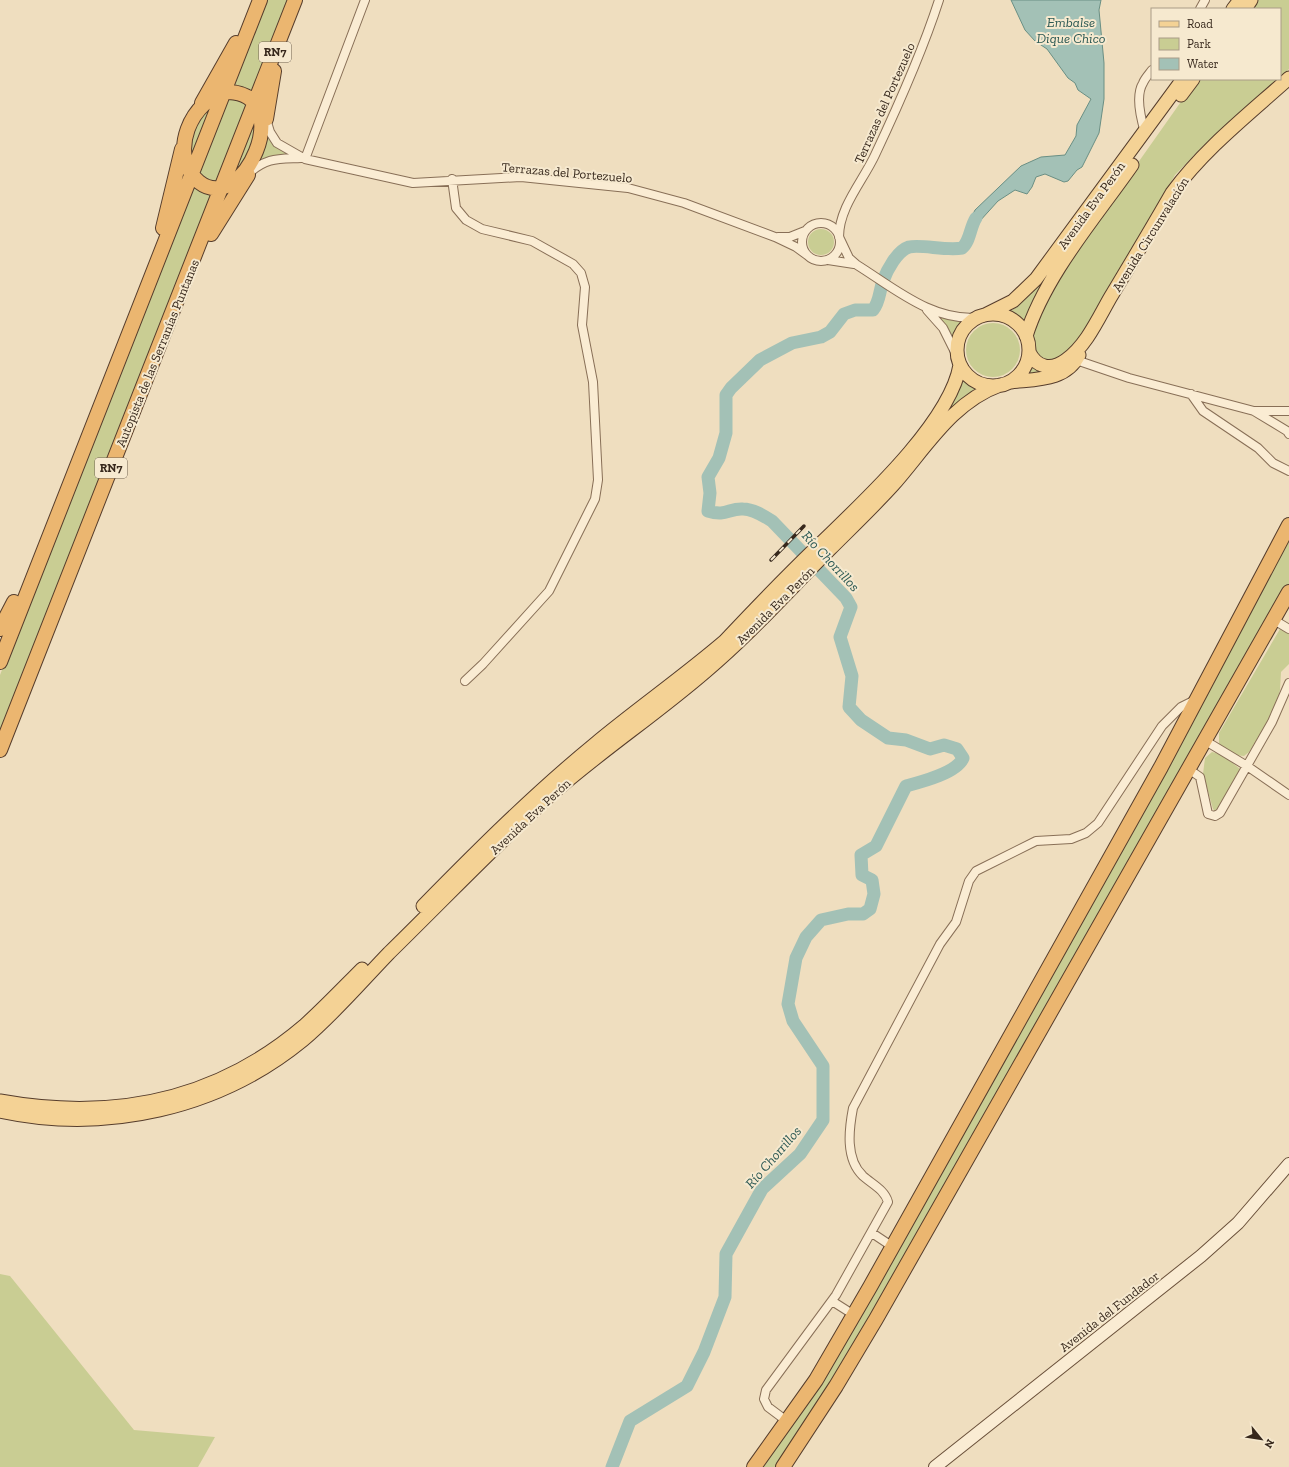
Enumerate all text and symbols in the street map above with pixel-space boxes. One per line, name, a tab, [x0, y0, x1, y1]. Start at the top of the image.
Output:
legend	[1151, 8, 1281, 80]
water label: Embalse Dique Chico	[1036, 14, 1106, 47]
text: Road	[1187, 17, 1213, 31]
text: Park	[1187, 37, 1212, 51]
street label: Terrazas del Portezuelo	[851, 40, 918, 166]
road number: RN7	[259, 42, 291, 62]
text: Water	[1187, 57, 1219, 71]
street label: Avenida Eva Perón	[1055, 158, 1128, 252]
street label: Terrazas del Portezuelo	[501, 159, 633, 186]
street label: Avenida Circunvalación	[1109, 174, 1192, 294]
street label: Autopista de las Serranías Puntanas	[113, 257, 202, 449]
road number: RN7	[95, 458, 127, 478]
water label: Río Chorrillos	[798, 527, 863, 595]
street label: Avenida Eva Perón	[733, 563, 818, 647]
street label: Avenida Eva Perón	[487, 775, 574, 857]
water label: Río Chorrillos	[742, 1123, 805, 1192]
street label: Avenida del Fundador	[1057, 1268, 1162, 1355]
north arrow	[1241, 1419, 1281, 1459]
text: N	[1261, 1437, 1277, 1451]

